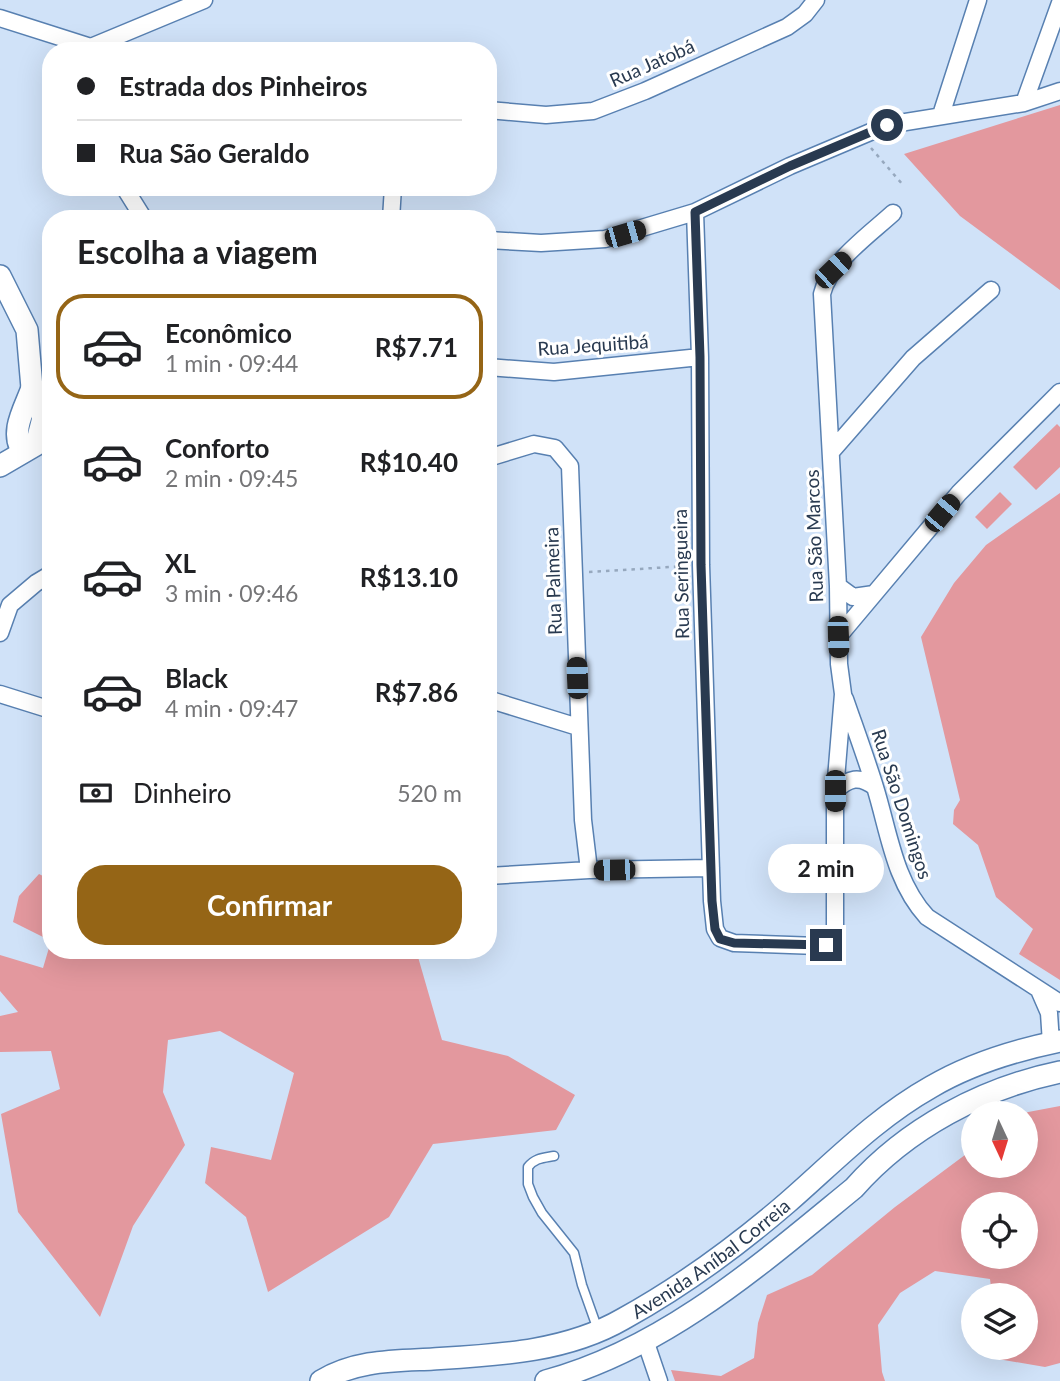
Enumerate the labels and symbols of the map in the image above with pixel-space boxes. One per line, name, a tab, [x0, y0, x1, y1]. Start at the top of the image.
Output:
street label: Rua Jatobá	[606, 34, 698, 91]
route start	[871, 109, 903, 141]
car	[602, 218, 649, 250]
car	[811, 248, 856, 292]
street label: Rua Jequitibá	[537, 329, 649, 360]
street label: Rua São Marcos	[800, 469, 827, 603]
car	[921, 490, 964, 536]
street label: Rua Seringueira	[668, 509, 693, 639]
street label: Rua Palmeira	[539, 527, 566, 635]
car	[827, 616, 850, 658]
car	[566, 657, 589, 699]
street label: Rua São Domingos	[867, 726, 938, 882]
car	[825, 770, 846, 812]
callout: 2 min	[768, 844, 884, 892]
car	[593, 859, 636, 881]
route end	[810, 929, 842, 961]
north arrow	[961, 1101, 1038, 1178]
street label: Avenida Aníbal Correia	[627, 1194, 794, 1323]

